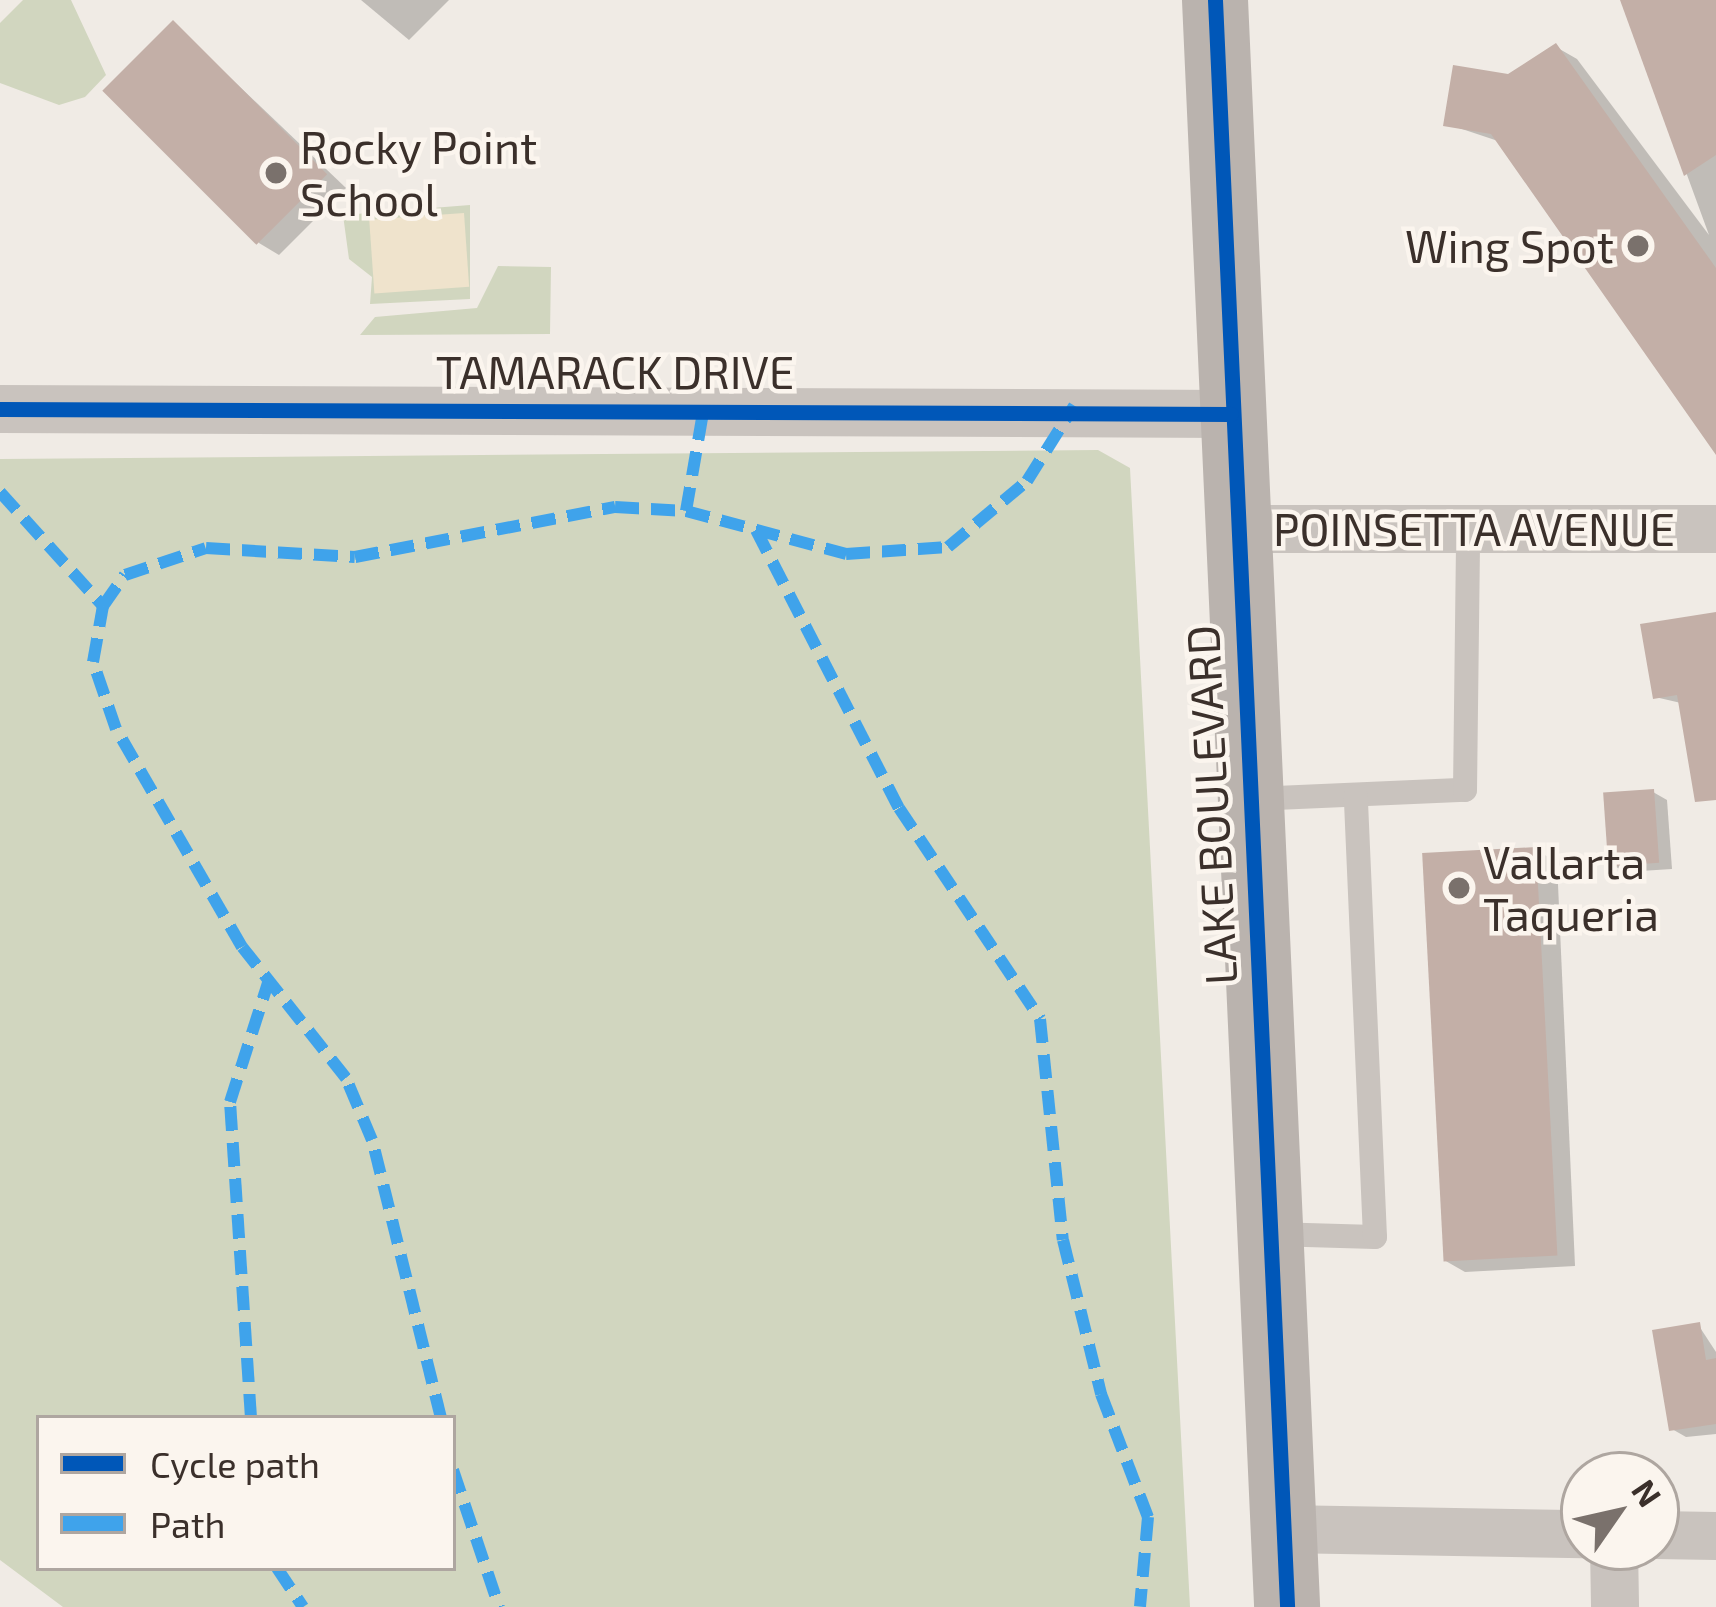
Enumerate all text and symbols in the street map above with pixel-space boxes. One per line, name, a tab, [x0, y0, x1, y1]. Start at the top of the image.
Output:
place label: Rocky Point School	[300, 120, 538, 226]
marker: Rocky Point School	[263, 160, 289, 186]
place label: Wing Spot	[1405, 219, 1614, 273]
marker: Wing Spot	[1625, 233, 1651, 259]
street label: TAMARACK DRIVE	[436, 345, 794, 399]
street label: POINSETTA AVENUE	[1272, 502, 1676, 556]
street label: LAKE BOULEVARD	[1175, 624, 1247, 986]
place label: Vallarta Taqueria	[1483, 835, 1659, 941]
marker: Vallarta Taqueria	[1446, 875, 1472, 901]
legend	[36, 1415, 456, 1571]
text: Cycle path	[150, 1442, 320, 1485]
north arrow	[1560, 1451, 1680, 1571]
text: N	[1624, 1471, 1671, 1514]
text: Path	[150, 1502, 226, 1545]

